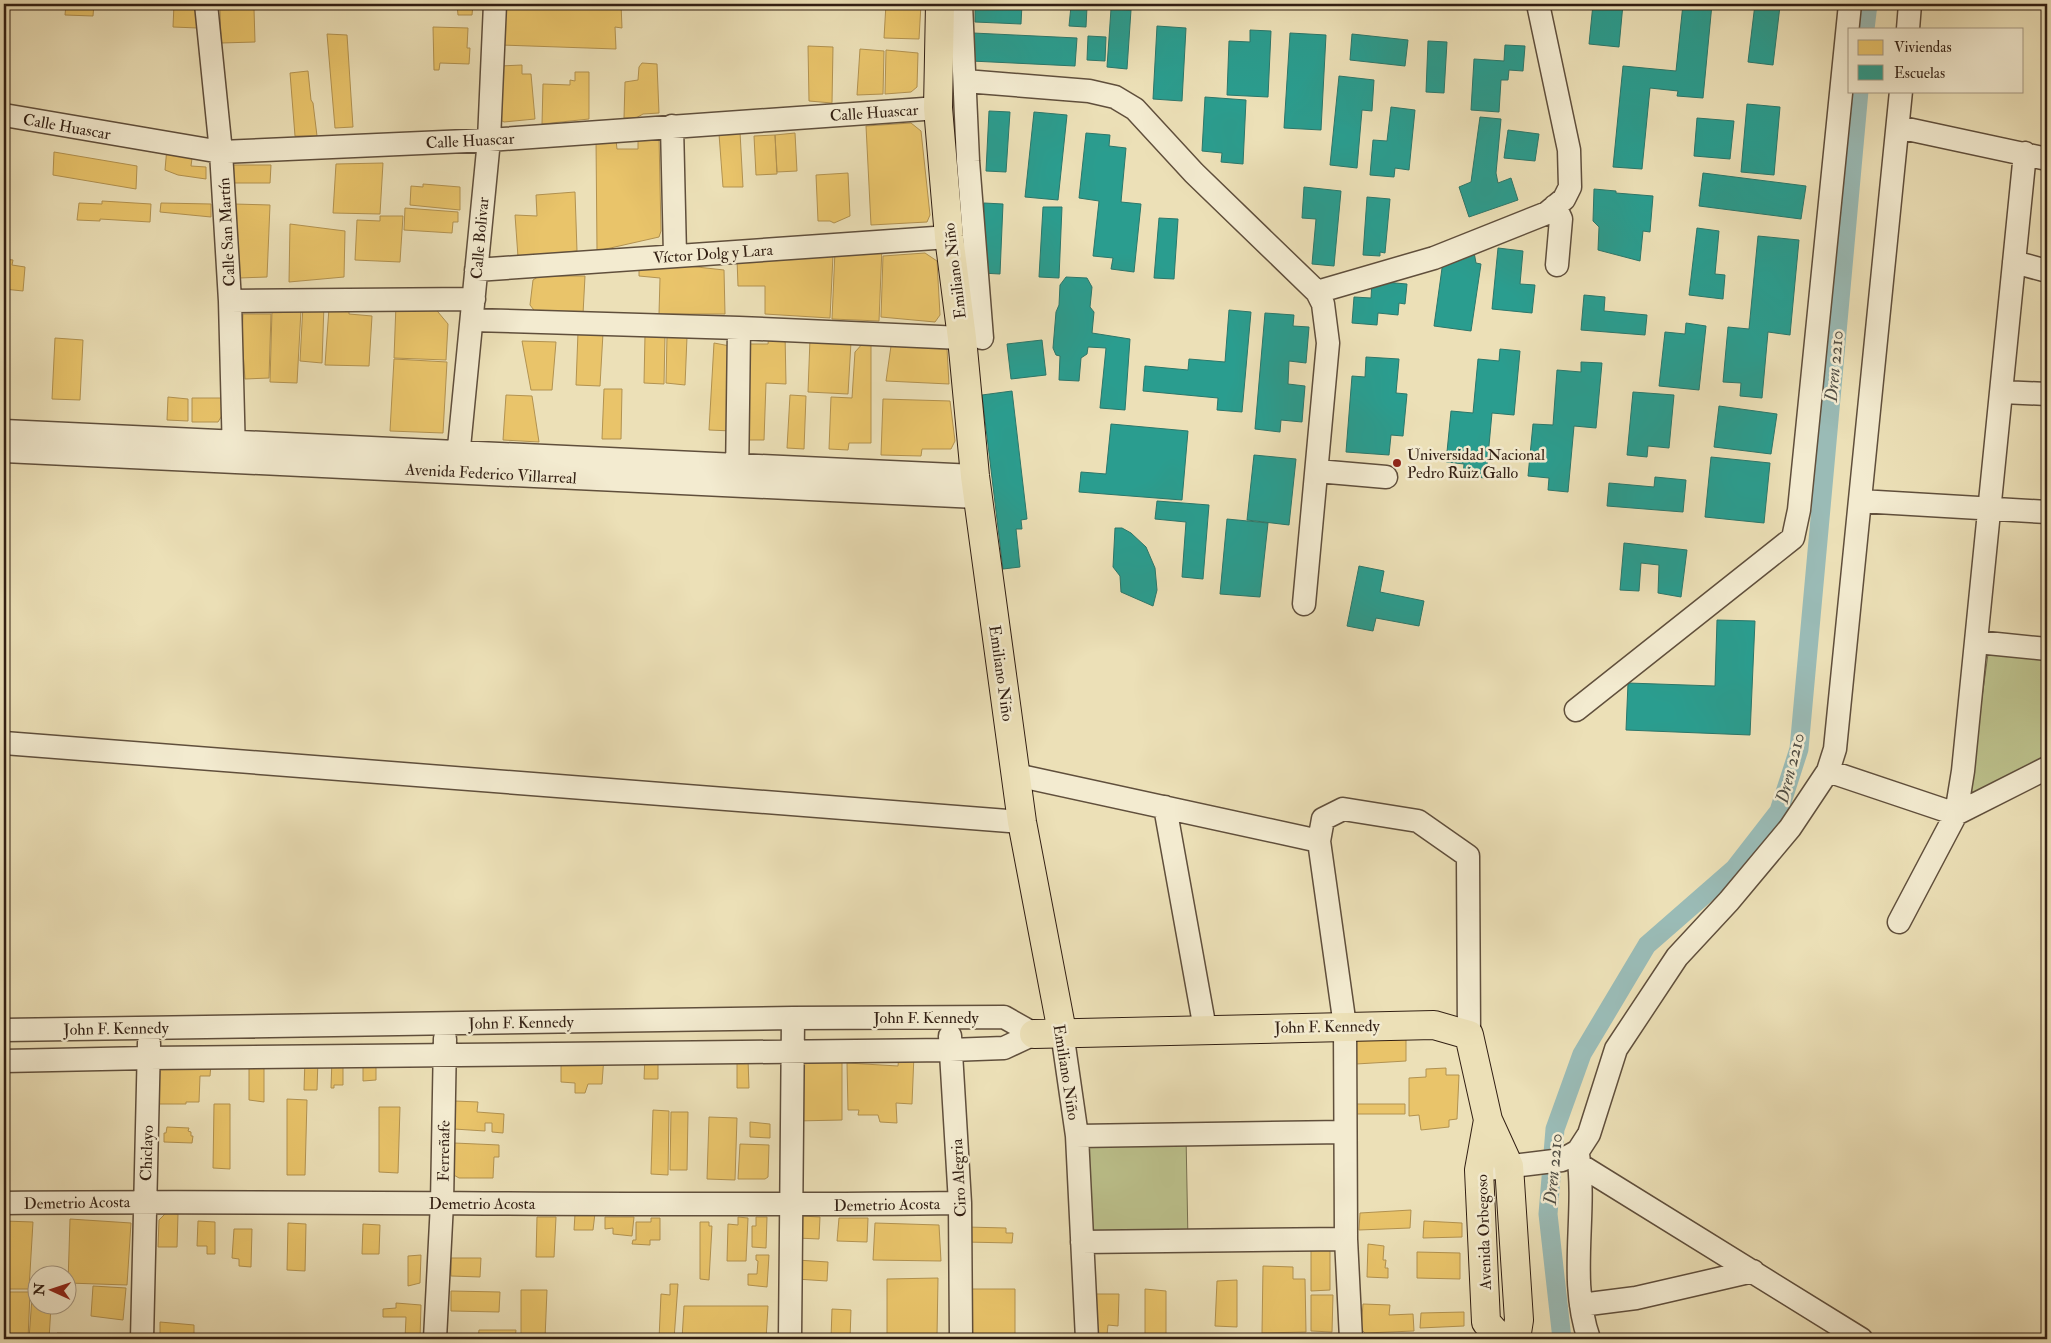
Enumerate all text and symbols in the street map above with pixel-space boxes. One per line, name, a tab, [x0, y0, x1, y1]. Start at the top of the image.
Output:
legend	[1848, 28, 2024, 92]
text: Viviendas	[1894, 38, 1952, 57]
text: Escuelas	[1894, 64, 1945, 83]
street label: Calle Huascar	[829, 100, 919, 126]
street label: Calle Huascar	[21, 109, 112, 145]
street label: Calle Huascar	[425, 129, 515, 153]
street label: Calle San Martín	[214, 177, 240, 287]
street label: Calle Bolivar	[466, 196, 494, 280]
street label: Emiliano Niño	[939, 221, 971, 320]
street label: Víctor Dolg y Lara	[653, 240, 774, 268]
water label: Dren 2210	[1820, 329, 1849, 404]
place label: Universidad Nacional Pedro Ruiz Gallo	[1407, 445, 1545, 483]
marker: Universidad Nacional Pedro Ruiz Gallo	[1391, 457, 1403, 469]
street label: Avenida Federico Villarreal	[404, 459, 577, 488]
street label: Emiliano Niño	[984, 624, 1018, 723]
water label: Dren 2210	[1770, 730, 1810, 807]
street label: John F. Kennedy	[872, 1008, 980, 1029]
street label: John F. Kennedy	[467, 1012, 575, 1035]
street label: John F. Kennedy	[1273, 1016, 1381, 1039]
street label: John F. Kennedy	[62, 1018, 170, 1041]
street label: Emiliano Niño	[1049, 1023, 1084, 1122]
street label: Ferreñafe	[433, 1120, 455, 1182]
street label: Chiclayo	[136, 1124, 158, 1181]
water label: Dren 2210	[1539, 1132, 1568, 1207]
street label: Ciro Alegria	[947, 1138, 971, 1218]
street label: Avenida Orbegoso	[1472, 1173, 1496, 1291]
street label: Demetrio Acosta	[24, 1192, 131, 1214]
street label: Demetrio Acosta	[429, 1194, 536, 1214]
street label: Demetrio Acosta	[834, 1194, 941, 1216]
north arrow	[28, 1266, 78, 1316]
text: N	[31, 1282, 48, 1297]

